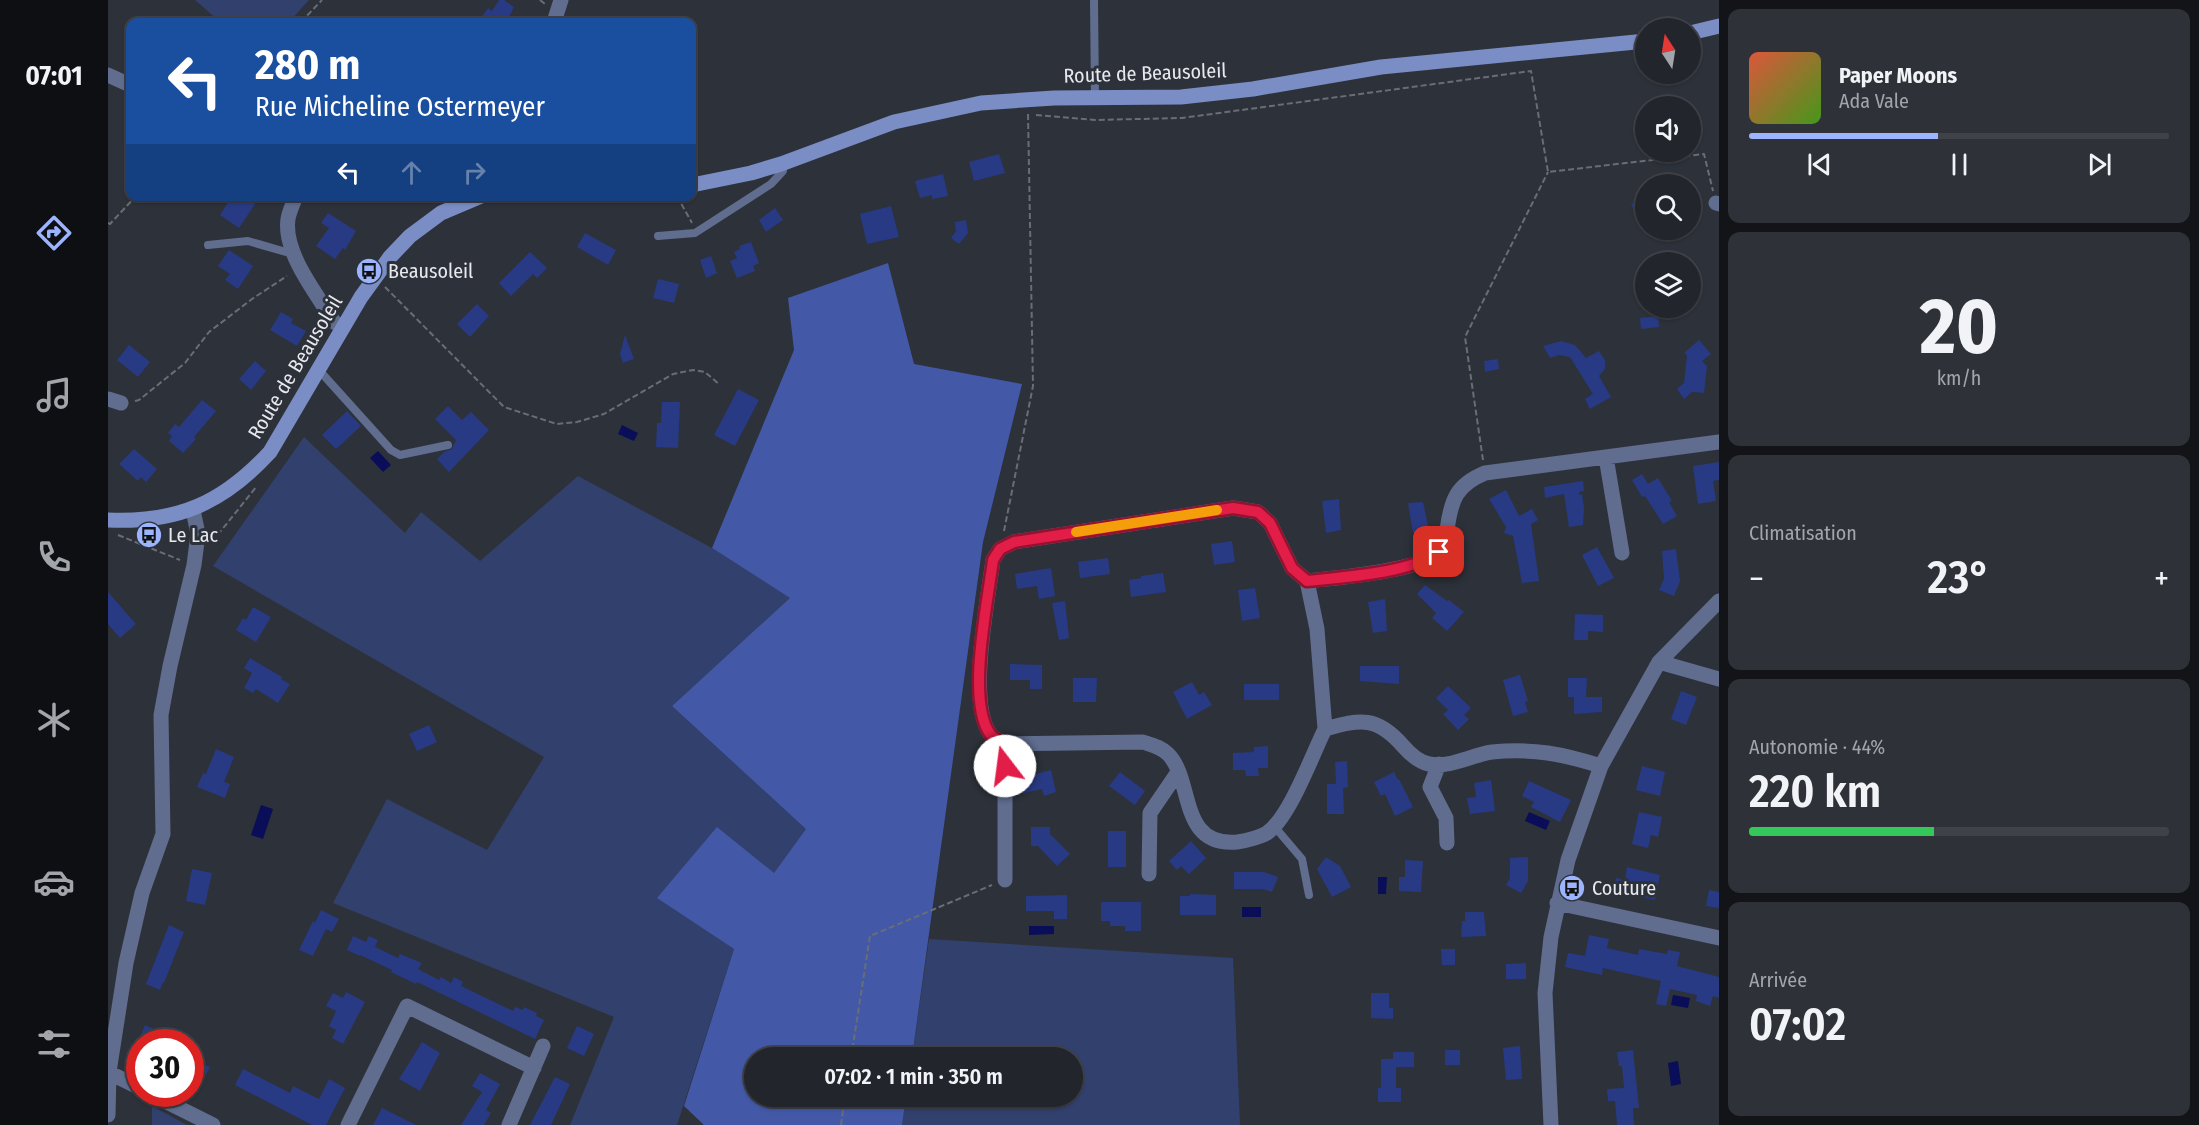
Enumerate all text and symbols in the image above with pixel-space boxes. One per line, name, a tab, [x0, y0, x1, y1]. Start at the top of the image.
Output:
north arrow	[1635, 18, 1701, 84]
map controls	[1635, 18, 1701, 318]
text: 280 m	[255, 40, 360, 90]
icon: left	[156, 42, 234, 120]
street label: Route de Beausoleil	[1063, 58, 1227, 88]
text: 07:01	[25, 60, 83, 92]
text: Paper Moons	[1839, 62, 1957, 89]
text: Ada Vale	[1839, 89, 1909, 113]
text: Rue Micheline Ostermeyer	[255, 91, 545, 123]
button: sound	[1635, 96, 1701, 162]
icon: previous	[1803, 148, 1836, 181]
icon: pause	[1943, 148, 1976, 181]
icon: next	[2083, 148, 2116, 181]
icon: left	[332, 156, 365, 189]
icon: ahead	[395, 156, 428, 189]
icon: right	[458, 156, 491, 189]
button: search	[1635, 174, 1701, 240]
icon: directions	[33, 212, 75, 254]
button: layers	[1635, 252, 1701, 318]
bus stop icon: Beausoleil	[354, 256, 384, 286]
place label: Beausoleil	[388, 259, 473, 283]
text: 20	[1920, 280, 1998, 374]
street label: Route de Beausoleil	[243, 291, 347, 443]
text: km/h	[1937, 366, 1981, 390]
icon: music	[33, 374, 75, 416]
bus stop icon: Le Lac	[134, 520, 164, 550]
text: Climatisation	[1749, 521, 1857, 545]
place label: Le Lac	[168, 523, 219, 547]
pin	[1413, 526, 1464, 577]
icon: arrive	[1422, 535, 1455, 568]
icon: phone	[33, 536, 75, 578]
text: 23°	[1928, 551, 1990, 605]
text: −	[1749, 559, 1764, 599]
text: +	[2154, 559, 2169, 599]
icon: climate	[33, 699, 75, 741]
position arrow	[973, 734, 1037, 798]
text: Autonomie · 44%	[1749, 735, 1885, 759]
text: 220 km	[1749, 765, 1881, 819]
icon: car	[33, 861, 75, 903]
bus stop icon: Couture	[1557, 873, 1587, 903]
place label: Couture	[1592, 876, 1656, 900]
text: Arrivée	[1749, 968, 1807, 992]
text: 07:02	[1749, 998, 1846, 1052]
icon: filters	[33, 1023, 75, 1065]
speed limit sign: 30	[126, 1029, 204, 1107]
text: 07:02 · 1 min · 350 m	[824, 1063, 1003, 1090]

